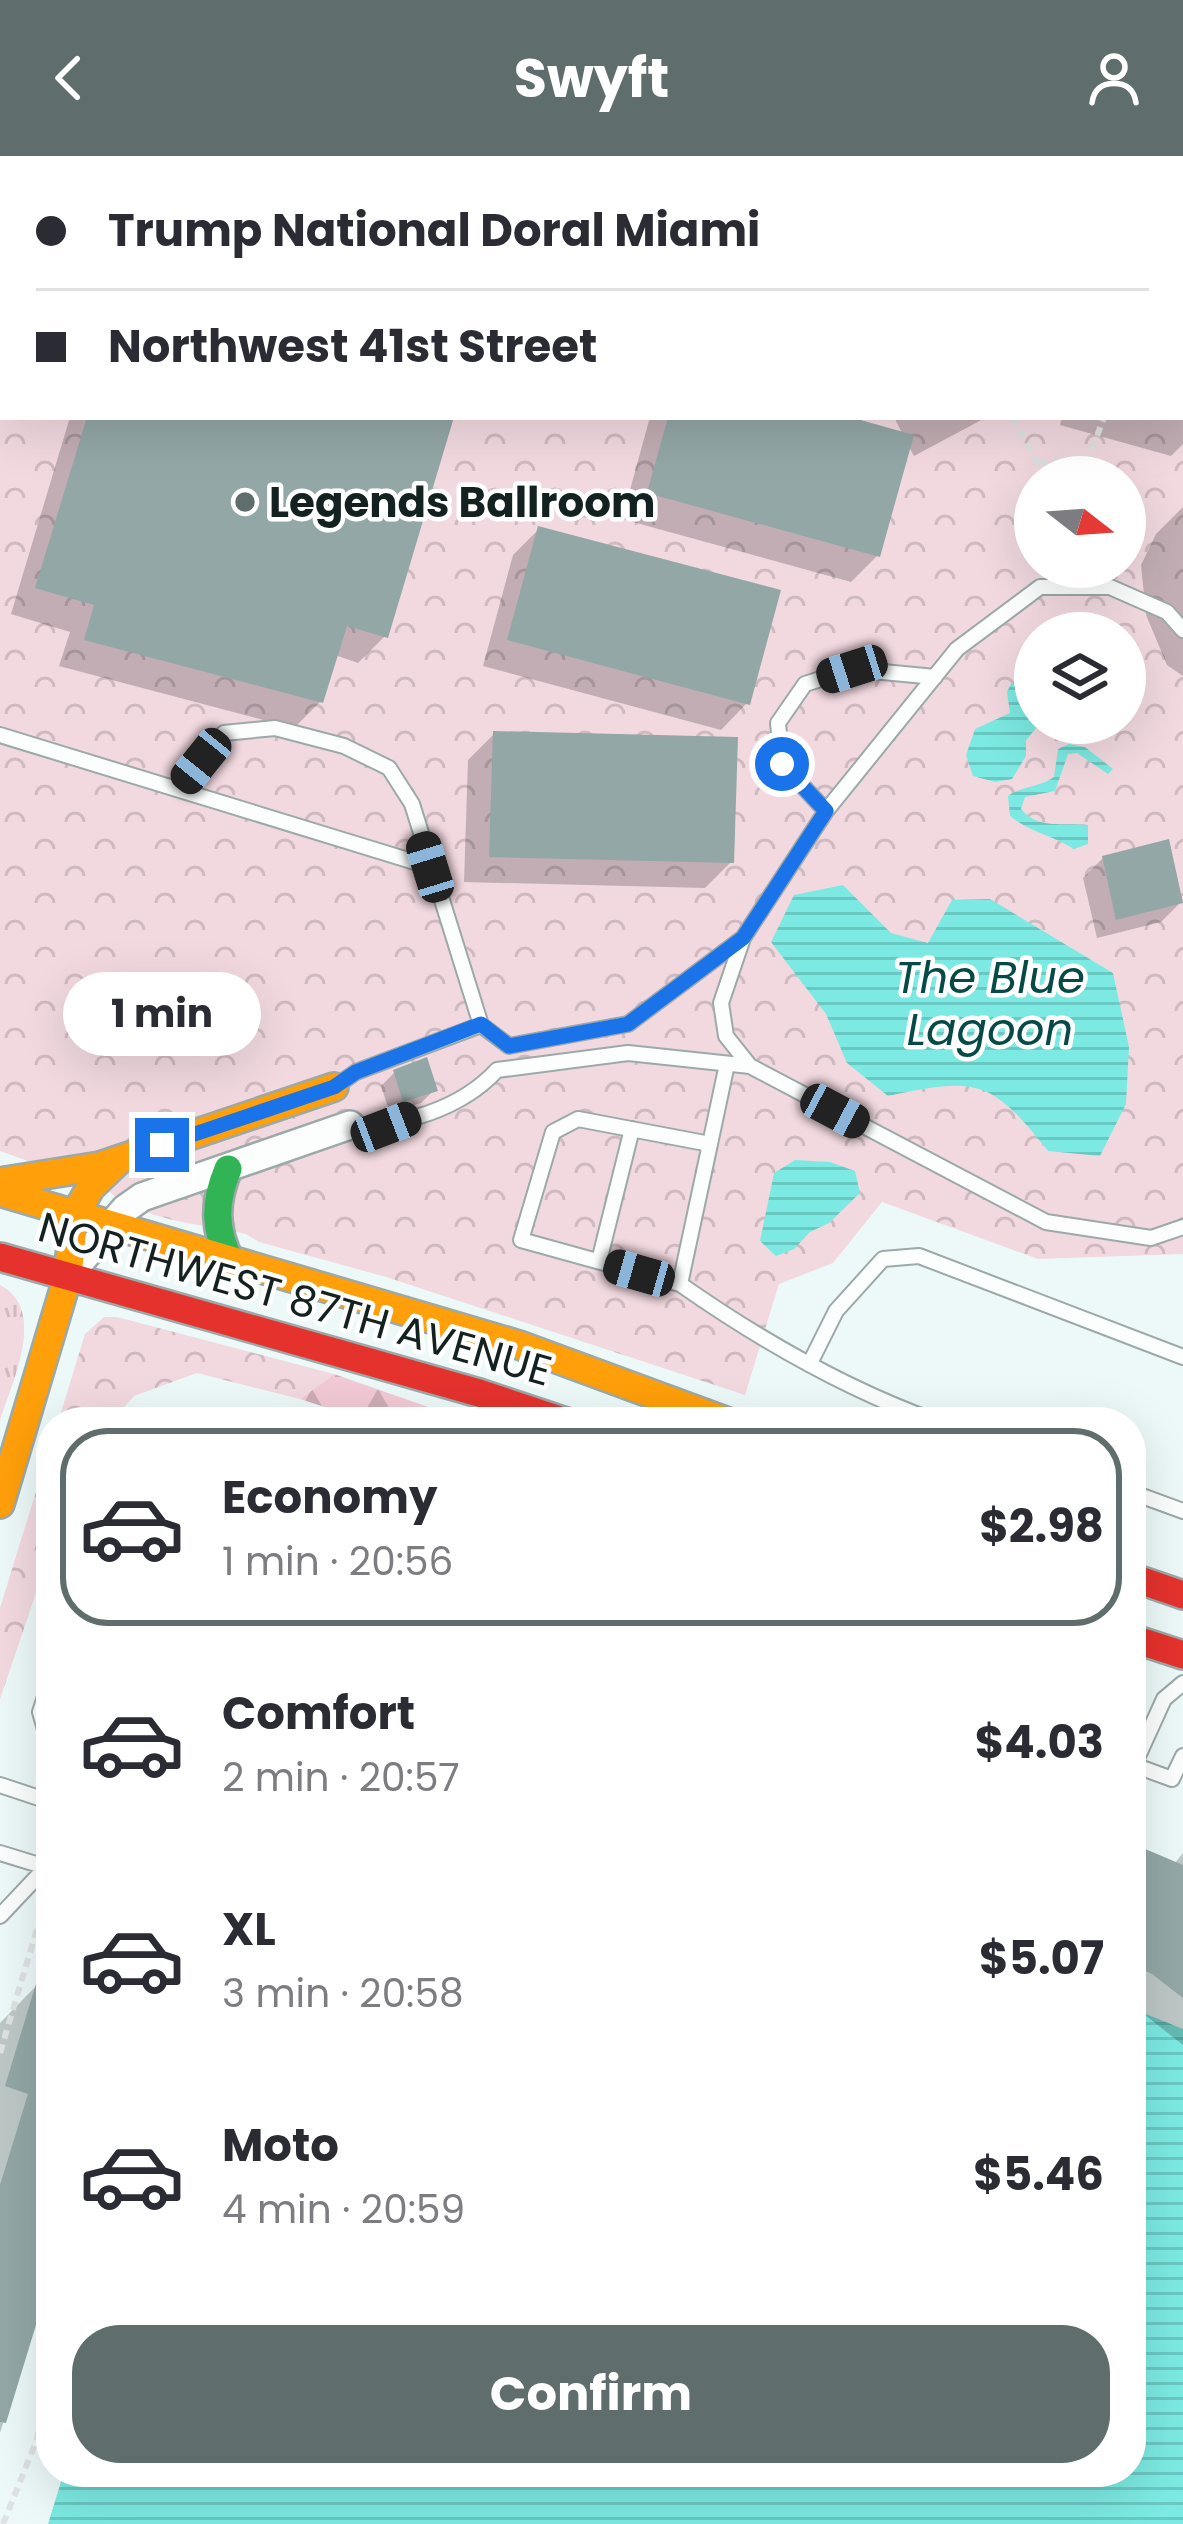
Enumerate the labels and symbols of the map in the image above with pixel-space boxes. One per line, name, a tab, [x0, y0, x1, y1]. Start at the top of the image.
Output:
north arrow	[1014, 456, 1146, 588]
place label: Legends Ballroom	[269, 473, 655, 532]
marker: Legends Ballroom	[232, 489, 258, 515]
car	[812, 641, 892, 697]
car	[164, 722, 238, 800]
route start	[755, 737, 809, 791]
car	[402, 827, 458, 907]
water label: The Blue Lagoon	[895, 946, 1085, 1061]
callout: 1 min	[63, 971, 261, 1055]
car	[795, 1078, 875, 1144]
car	[346, 1097, 426, 1157]
route end	[135, 1118, 189, 1172]
street label: NORTHWEST 87TH AVENUE	[32, 1197, 558, 1401]
car	[599, 1246, 679, 1300]

